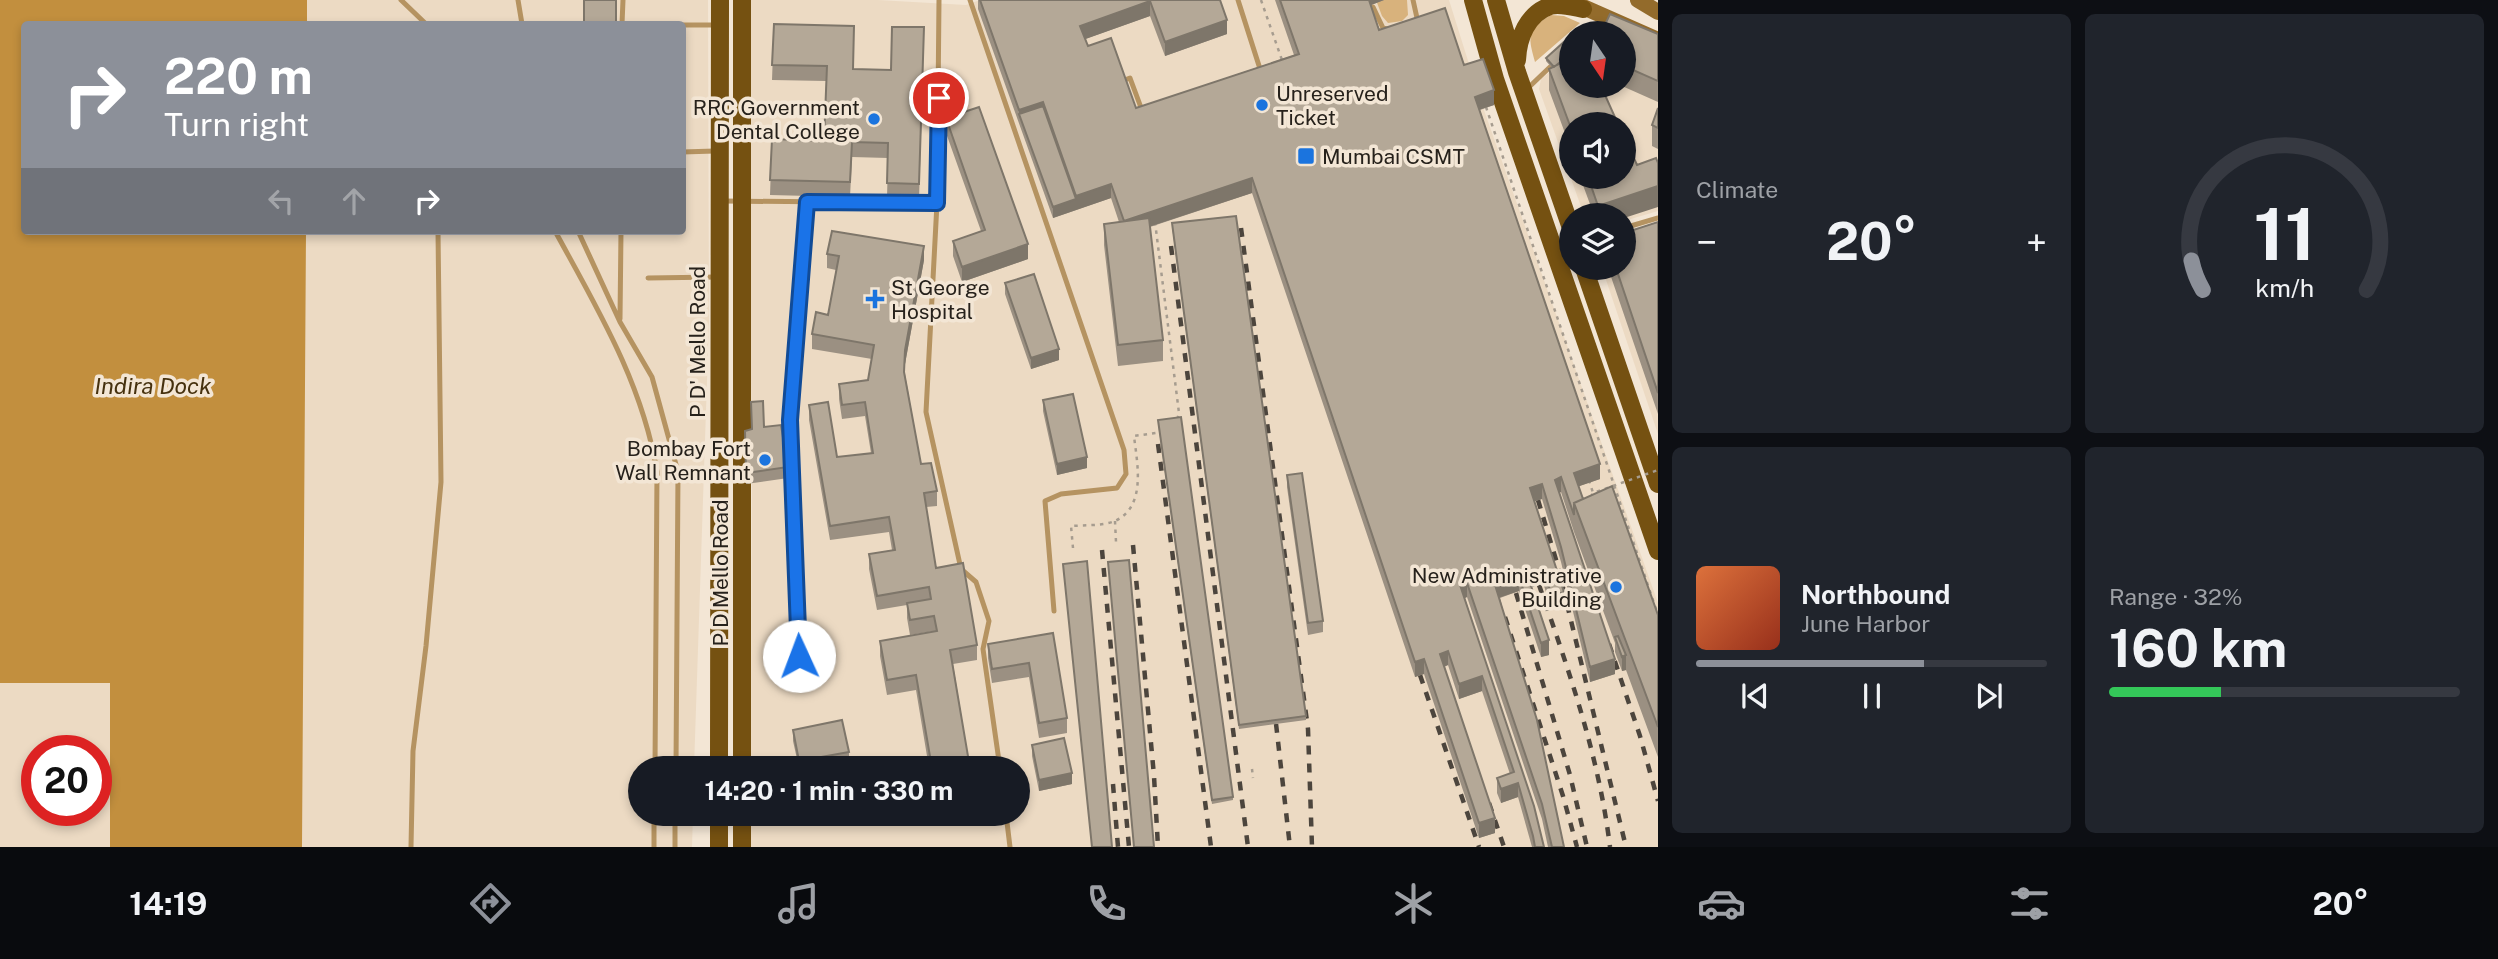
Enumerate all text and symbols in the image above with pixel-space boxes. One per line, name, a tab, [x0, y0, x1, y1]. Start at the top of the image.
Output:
north arrow	[1559, 21, 1636, 98]
map controls	[1559, 21, 1636, 280]
text: 220 m	[164, 47, 313, 105]
icon: right	[49, 49, 140, 140]
pin	[909, 68, 969, 128]
icon: arrive	[920, 79, 958, 117]
place label: Unreserved Ticket	[1276, 81, 1389, 130]
place label: RRC Government Dental College	[693, 95, 860, 144]
marker: Unreserved Ticket	[1254, 97, 1270, 113]
text: Turn right	[164, 106, 309, 143]
marker: RRC Government Dental College	[866, 111, 882, 127]
button: sound	[1559, 112, 1636, 189]
place label: Mumbai CSMT	[1322, 144, 1465, 169]
marker: Mumbai CSMT	[1296, 146, 1316, 166]
text: Climate	[1696, 176, 1778, 203]
icon: left	[262, 182, 300, 220]
icon: ahead	[335, 182, 373, 220]
icon: right	[408, 182, 446, 220]
text: 11	[2253, 191, 2316, 276]
button: layers	[1559, 203, 1636, 280]
text: 20°	[1826, 211, 1917, 272]
text: −	[1696, 220, 1717, 265]
text: +	[2026, 220, 2047, 265]
street label: P D' Mello Road	[685, 266, 710, 418]
text: km/h	[2255, 272, 2314, 302]
place label: St George Hospital	[891, 275, 990, 324]
marker: St George Hospital	[865, 289, 885, 309]
water label: Indira Dock	[95, 372, 212, 399]
place label: Bombay Fort Wall Remnant	[615, 436, 751, 485]
marker: Bombay Fort Wall Remnant	[757, 452, 773, 468]
street label: P D Mello Road	[708, 500, 733, 646]
place label: New Administrative Building	[1412, 563, 1602, 612]
marker: New Administrative Building	[1608, 579, 1624, 595]
text: Northbound	[1801, 579, 1950, 610]
text: Range · 32%	[2109, 583, 2242, 610]
text: June Harbor	[1801, 610, 1930, 637]
text: 160 km	[2109, 618, 2287, 679]
position arrow	[762, 619, 836, 693]
icon: previous	[1736, 677, 1774, 715]
icon: pause	[1853, 677, 1891, 715]
icon: next	[1970, 677, 2008, 715]
speed limit sign: 20	[21, 735, 112, 826]
text: 14:20 · 1 min · 330 m	[705, 775, 953, 806]
icon: directions	[466, 879, 515, 928]
icon: music	[774, 879, 823, 928]
icon: phone	[1082, 879, 1131, 928]
icon: climate	[1389, 879, 1438, 928]
icon: car	[1697, 879, 1746, 928]
icon: filters	[2005, 879, 2054, 928]
text: 14:19	[129, 885, 207, 922]
text: 20°	[2313, 885, 2369, 922]

